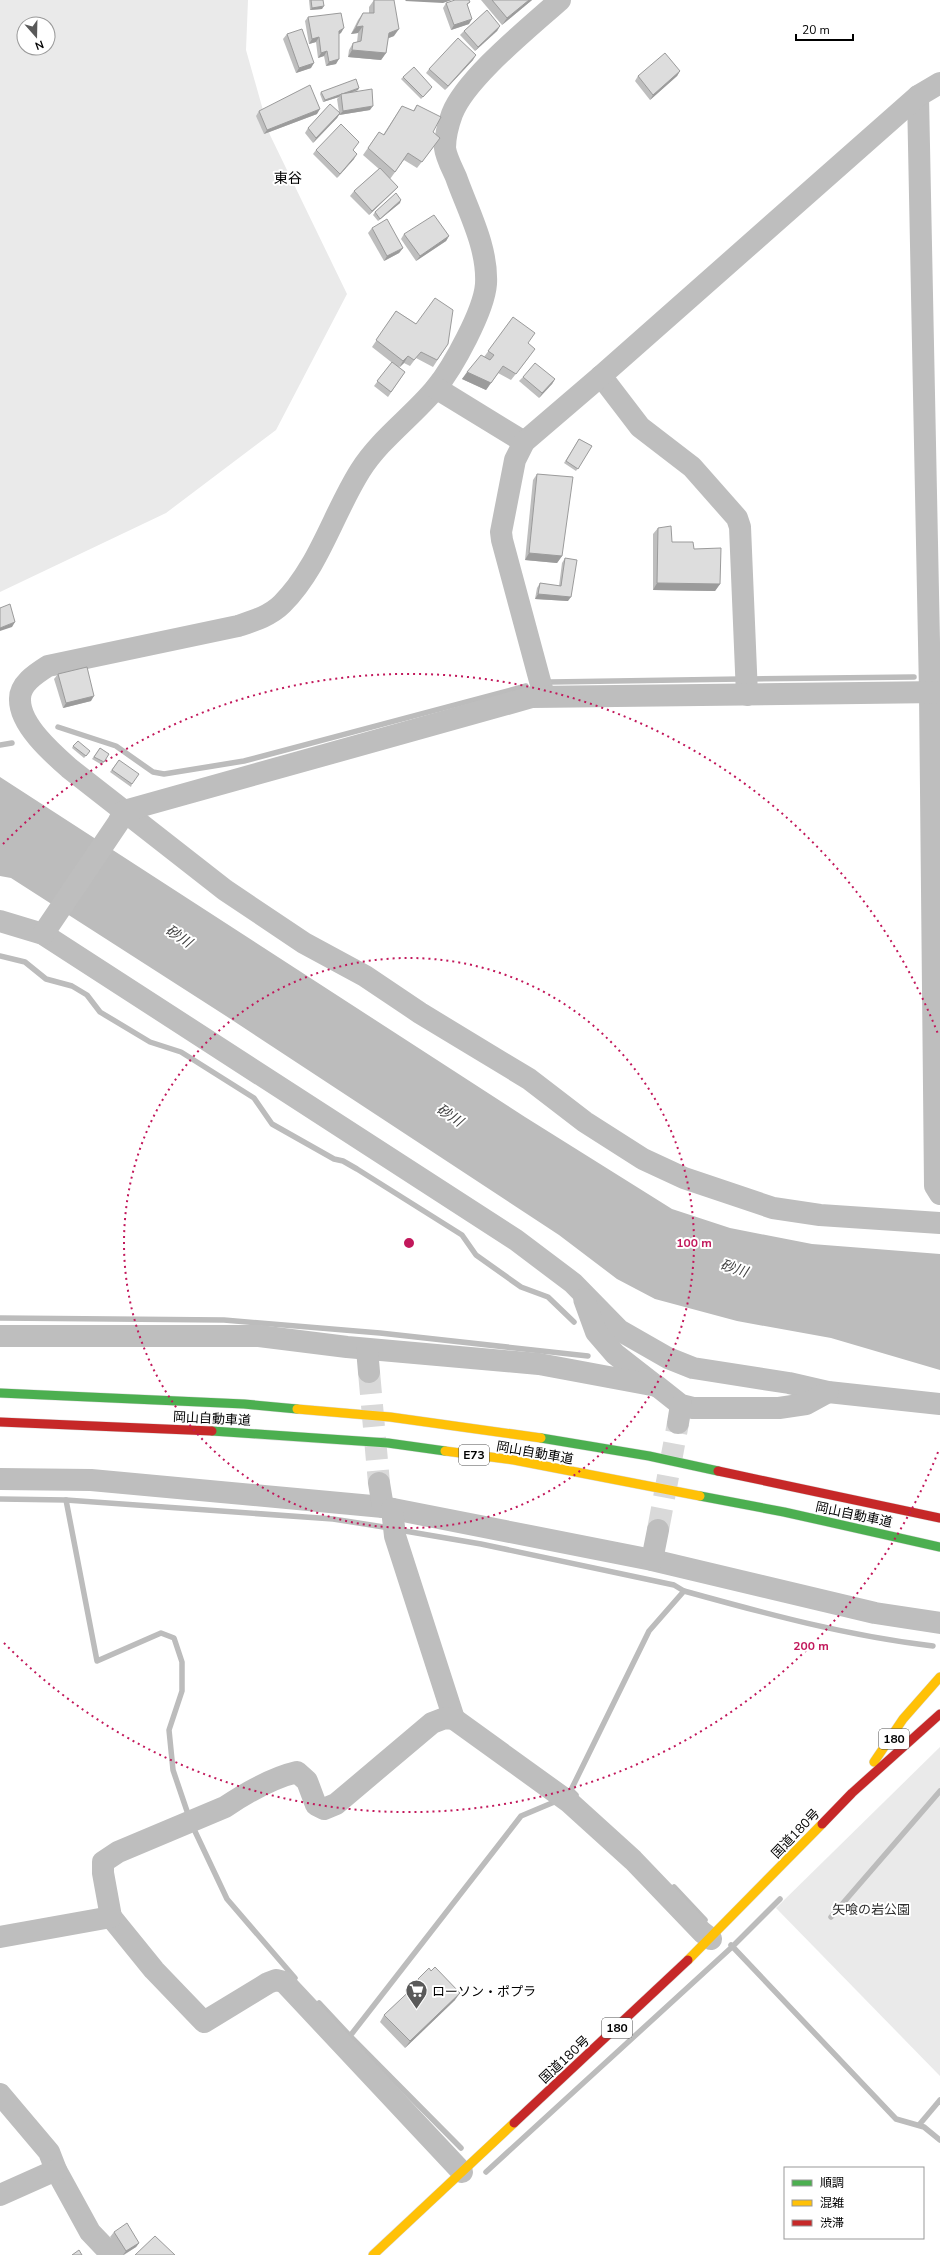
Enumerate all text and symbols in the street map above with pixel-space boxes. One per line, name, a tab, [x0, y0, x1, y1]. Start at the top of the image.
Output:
north arrow	[16, 16, 56, 56]
scale bar	[796, 16, 853, 42]
text: 20 m	[802, 22, 830, 38]
text: N	[33, 36, 46, 53]
district label: 東谷	[274, 169, 302, 188]
water label: 砂川	[162, 921, 197, 953]
water label: 砂川	[433, 1100, 468, 1132]
text: 100 m	[676, 1235, 712, 1251]
centre of rings	[402, 1236, 416, 1250]
water label: 砂川	[718, 1255, 752, 1282]
street label: 岡山自動車道	[173, 1408, 251, 1430]
street label: 岡山自動車道	[495, 1437, 575, 1469]
road number: E73	[459, 1445, 489, 1465]
street label: 岡山自動車道	[814, 1498, 894, 1532]
text: 200 m	[793, 1638, 829, 1654]
road number: 180	[879, 1729, 909, 1749]
street label: 国道180号	[768, 1805, 824, 1862]
park label: 矢喰の岩公園	[832, 1901, 910, 1919]
supermarket icon: ローソン・ポプラ	[404, 1978, 430, 2011]
place label: ローソン・ポプラ	[432, 1983, 536, 2001]
road number: 180	[602, 2018, 632, 2038]
street label: 国道180号	[536, 2032, 594, 2088]
legend	[784, 2167, 924, 2239]
text: 順調	[820, 2175, 844, 2191]
text: 混雑	[820, 2195, 844, 2211]
text: 渋滞	[820, 2215, 844, 2231]

